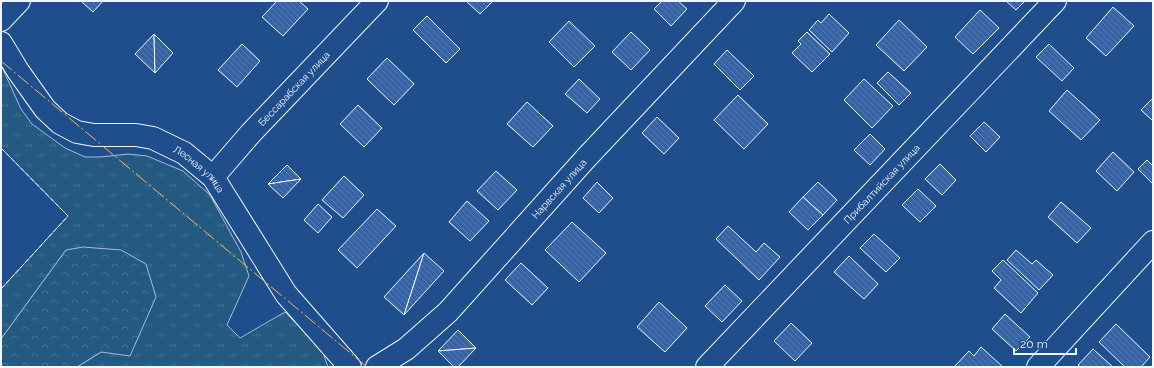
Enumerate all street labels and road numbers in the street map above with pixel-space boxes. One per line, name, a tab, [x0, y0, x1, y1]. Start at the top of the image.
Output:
street label: Бессарабская улица	[256, 49, 332, 128]
street label: Прибалтийская улица	[841, 142, 922, 226]
street label: Лесная улица	[172, 143, 227, 194]
street label: Нарвская улица	[529, 156, 588, 221]

